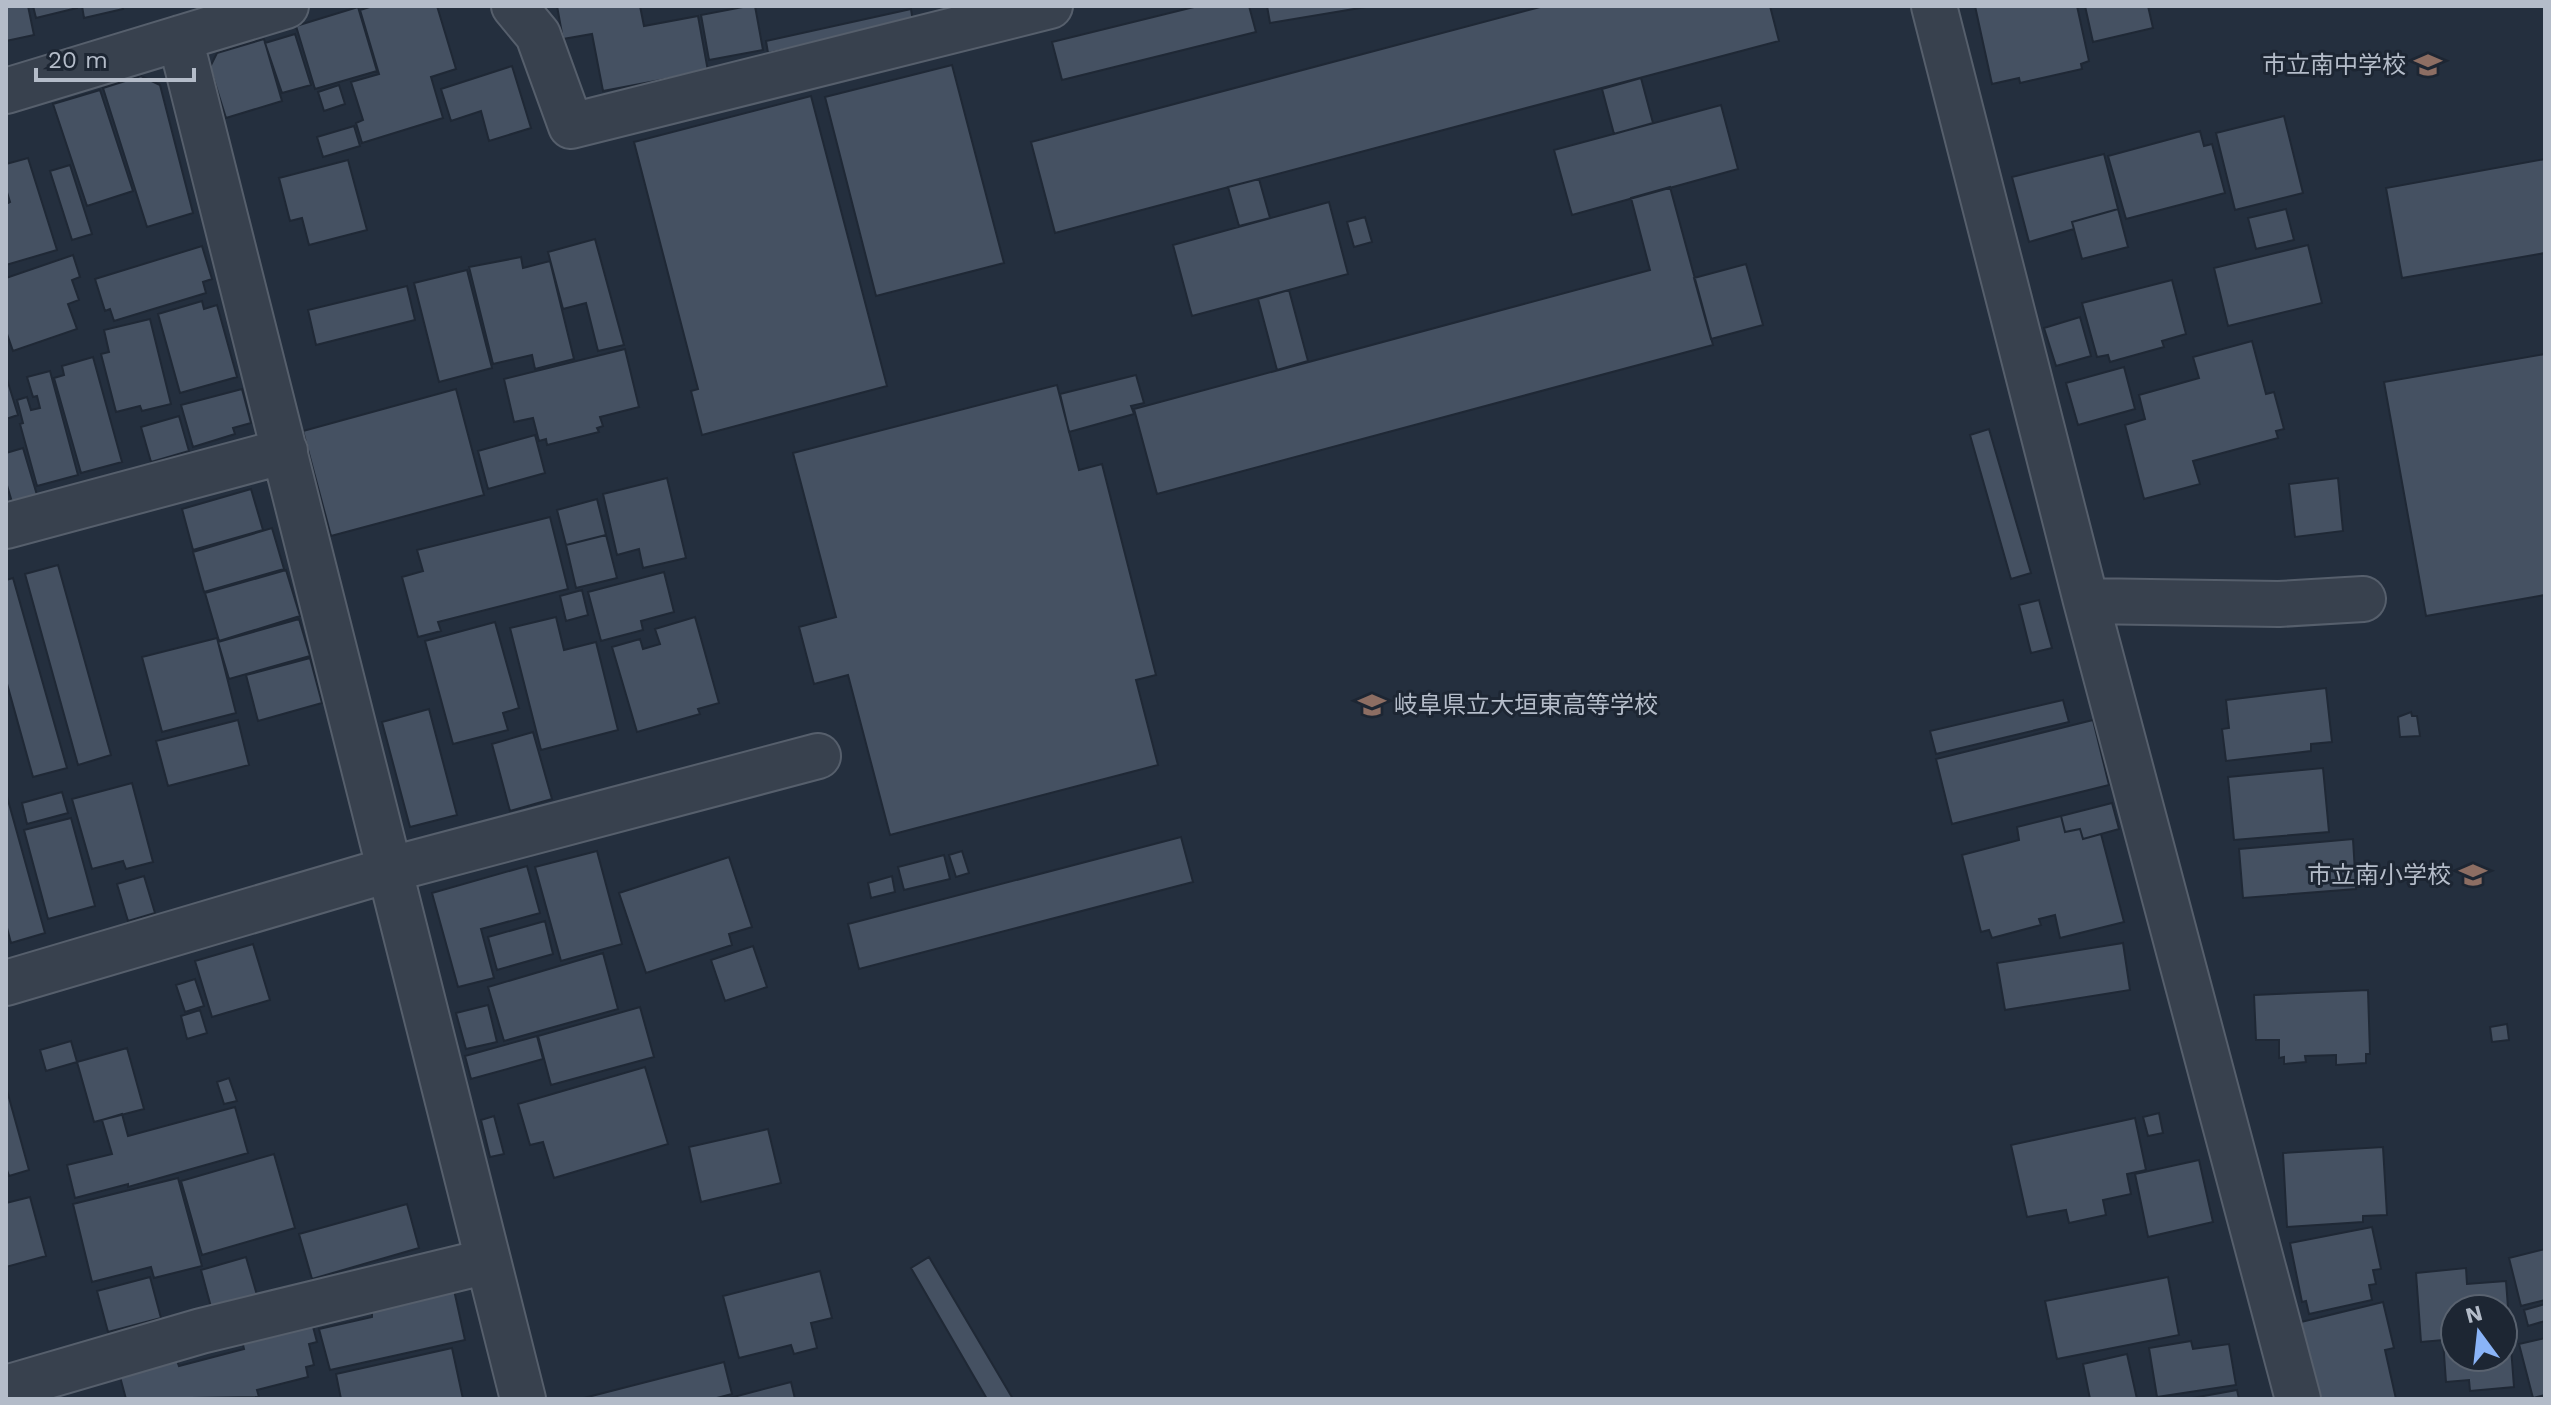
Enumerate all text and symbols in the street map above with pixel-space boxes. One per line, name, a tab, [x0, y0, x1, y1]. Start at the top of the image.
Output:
scale bar	[36, 32, 194, 82]
text: 20 m	[48, 46, 108, 74]
school or university icon: 市立南中学校	[2413, 50, 2443, 80]
place label: 市立南中学校	[2262, 51, 2406, 79]
school or university icon: 岐阜県立大垣東高等学校	[1357, 690, 1387, 720]
place label: 岐阜県立大垣東高等学校	[1394, 691, 1658, 719]
school or university icon: 市立南小学校	[2458, 860, 2488, 890]
place label: 市立南小学校	[2307, 861, 2451, 889]
north arrow	[2439, 1293, 2519, 1373]
text: N	[2463, 1300, 2485, 1328]

